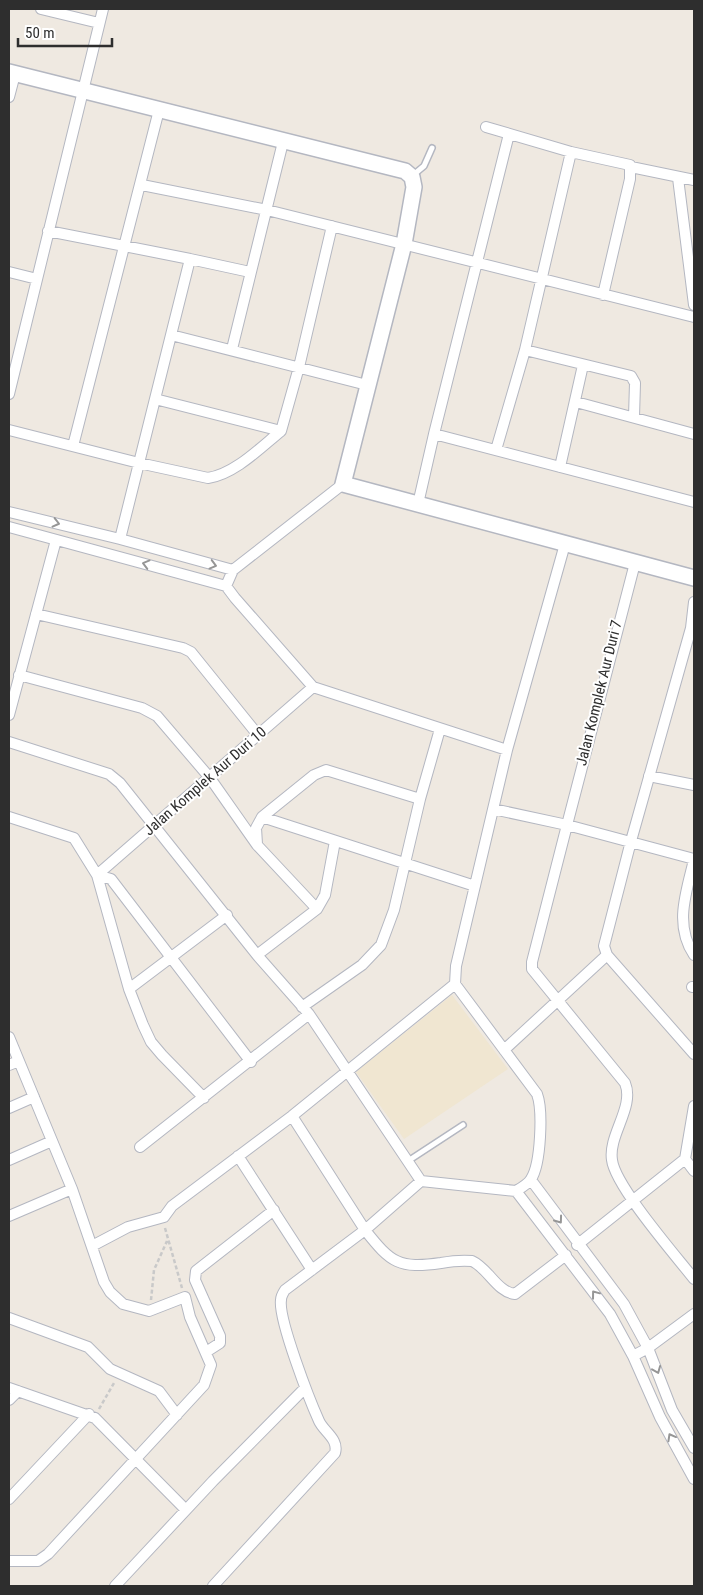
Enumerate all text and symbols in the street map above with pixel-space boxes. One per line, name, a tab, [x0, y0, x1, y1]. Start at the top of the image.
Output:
scale bar	[18, 15, 111, 47]
text: 50 m	[25, 24, 55, 42]
one-way arrow	[52, 517, 61, 528]
one-way arrow	[141, 559, 150, 570]
one-way arrow	[209, 559, 217, 569]
street label: Jalan Komplek Aur Duri 7	[572, 618, 626, 768]
street label: Jalan Komplek Aur Duri 10	[140, 723, 270, 839]
one-way arrow	[554, 1214, 562, 1223]
one-way arrow	[592, 1290, 601, 1300]
one-way arrow	[650, 1365, 661, 1374]
one-way arrow	[667, 1433, 677, 1442]

